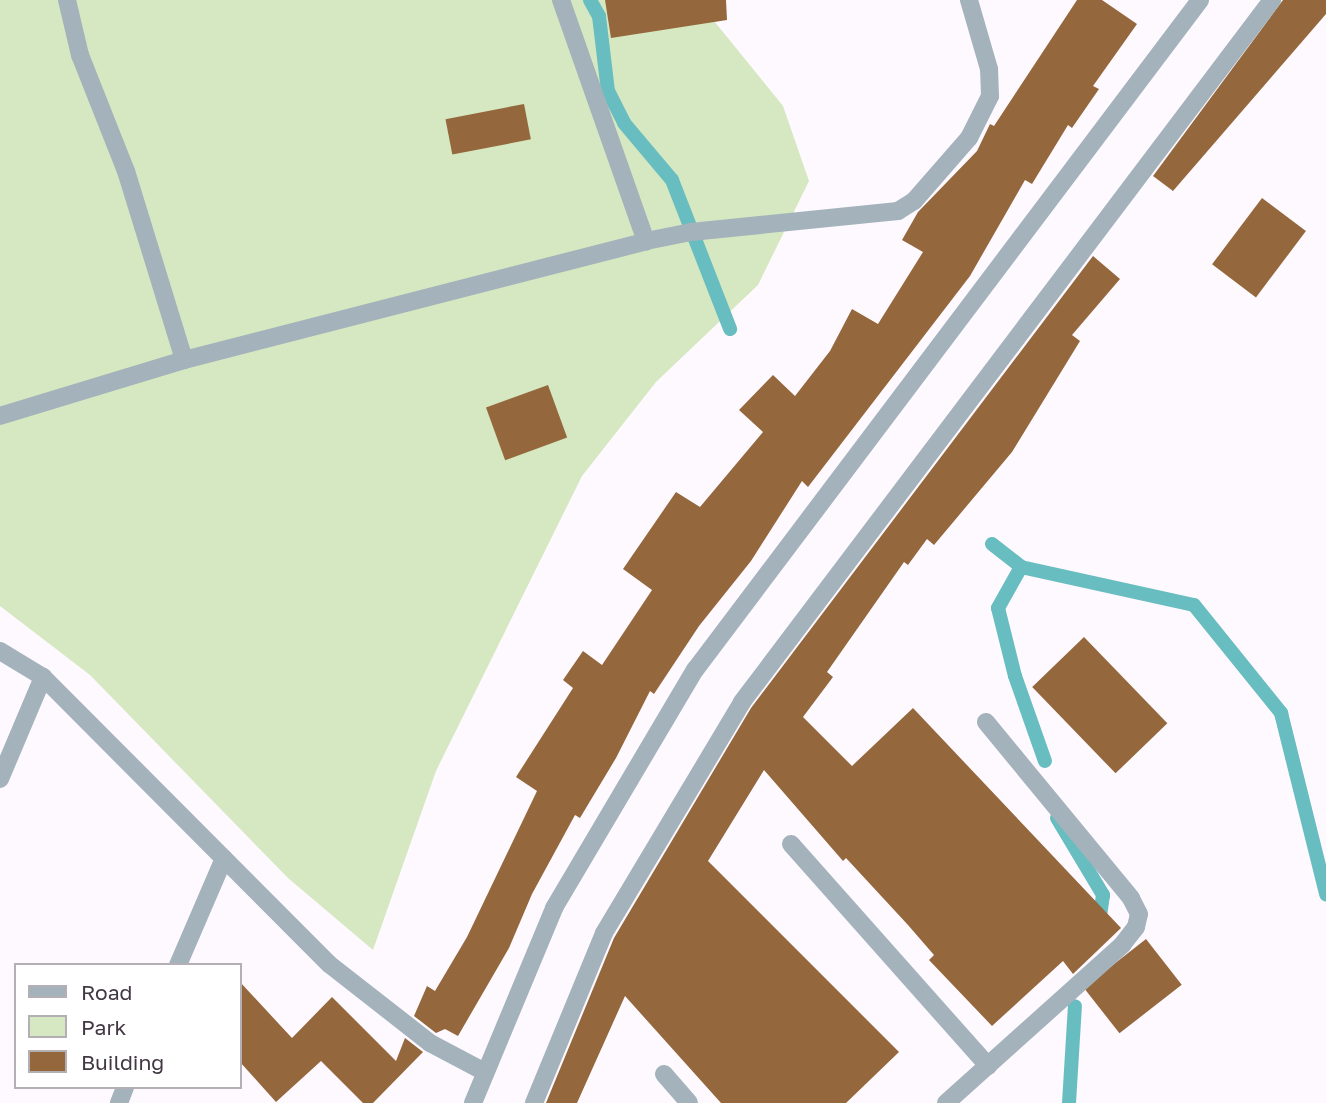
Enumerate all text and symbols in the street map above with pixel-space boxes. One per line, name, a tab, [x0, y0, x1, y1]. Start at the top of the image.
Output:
legend	[14, 963, 242, 1089]
text: Road	[81, 979, 132, 1005]
text: Park	[81, 1014, 126, 1040]
text: Building	[81, 1049, 164, 1075]

